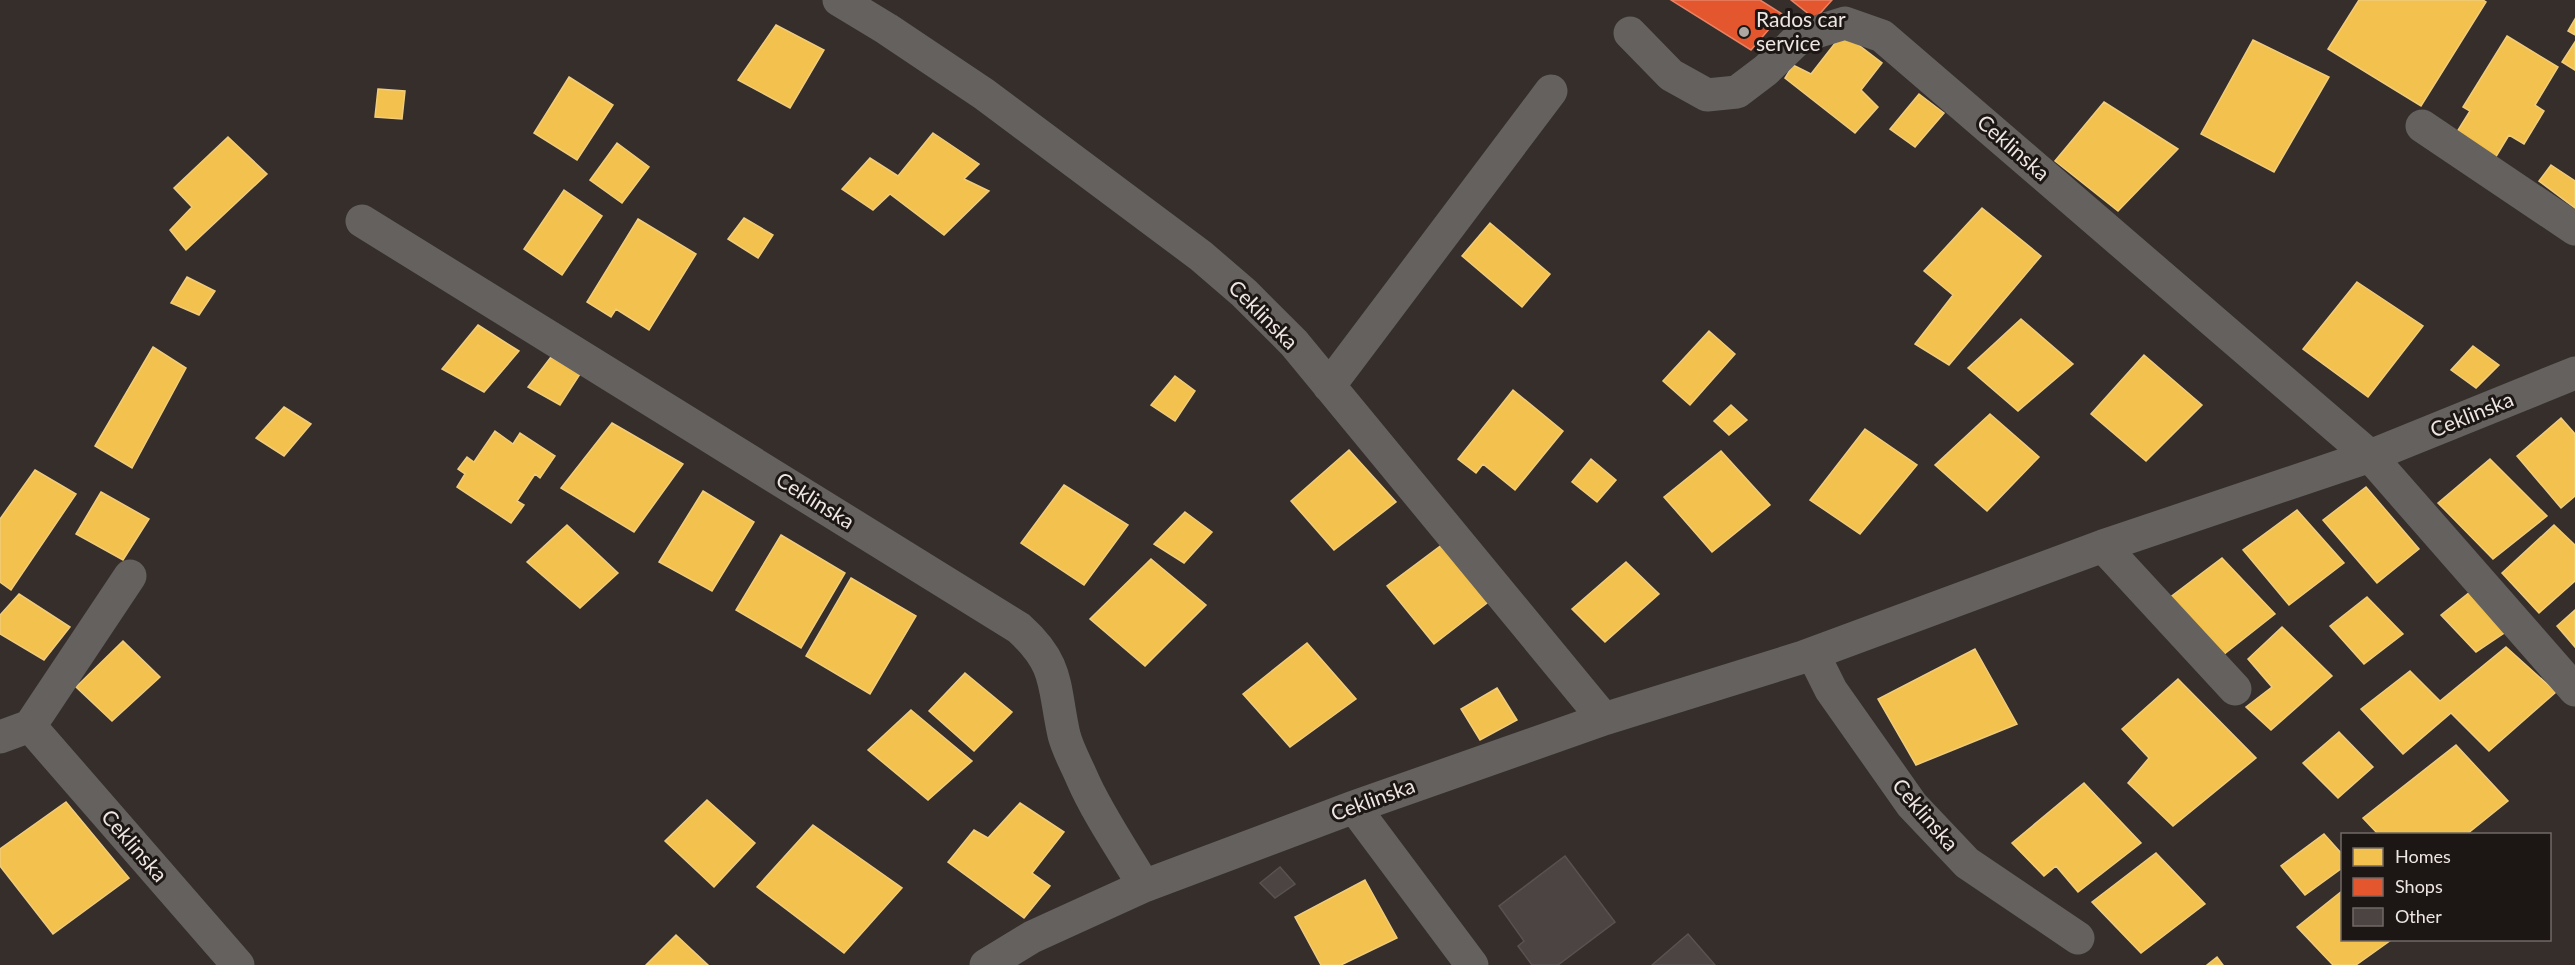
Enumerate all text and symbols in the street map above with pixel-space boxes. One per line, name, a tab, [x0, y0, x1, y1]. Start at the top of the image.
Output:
place label: Rados car service	[1756, 6, 1846, 55]
marker: Rados car service	[1737, 25, 1751, 39]
street label: Ceklinska	[1973, 109, 2055, 185]
street label: Ceklinska	[1224, 274, 1304, 354]
street label: Ceklinska	[2426, 386, 2517, 442]
street label: Ceklinska	[772, 466, 860, 534]
street label: Ceklinska	[1327, 772, 1418, 825]
street label: Ceklinska	[1888, 773, 1964, 855]
street label: Ceklinska	[97, 804, 173, 886]
legend	[2341, 833, 2551, 941]
text: Homes	[2395, 845, 2451, 867]
text: Shops	[2395, 875, 2443, 897]
text: Other	[2395, 905, 2442, 927]

